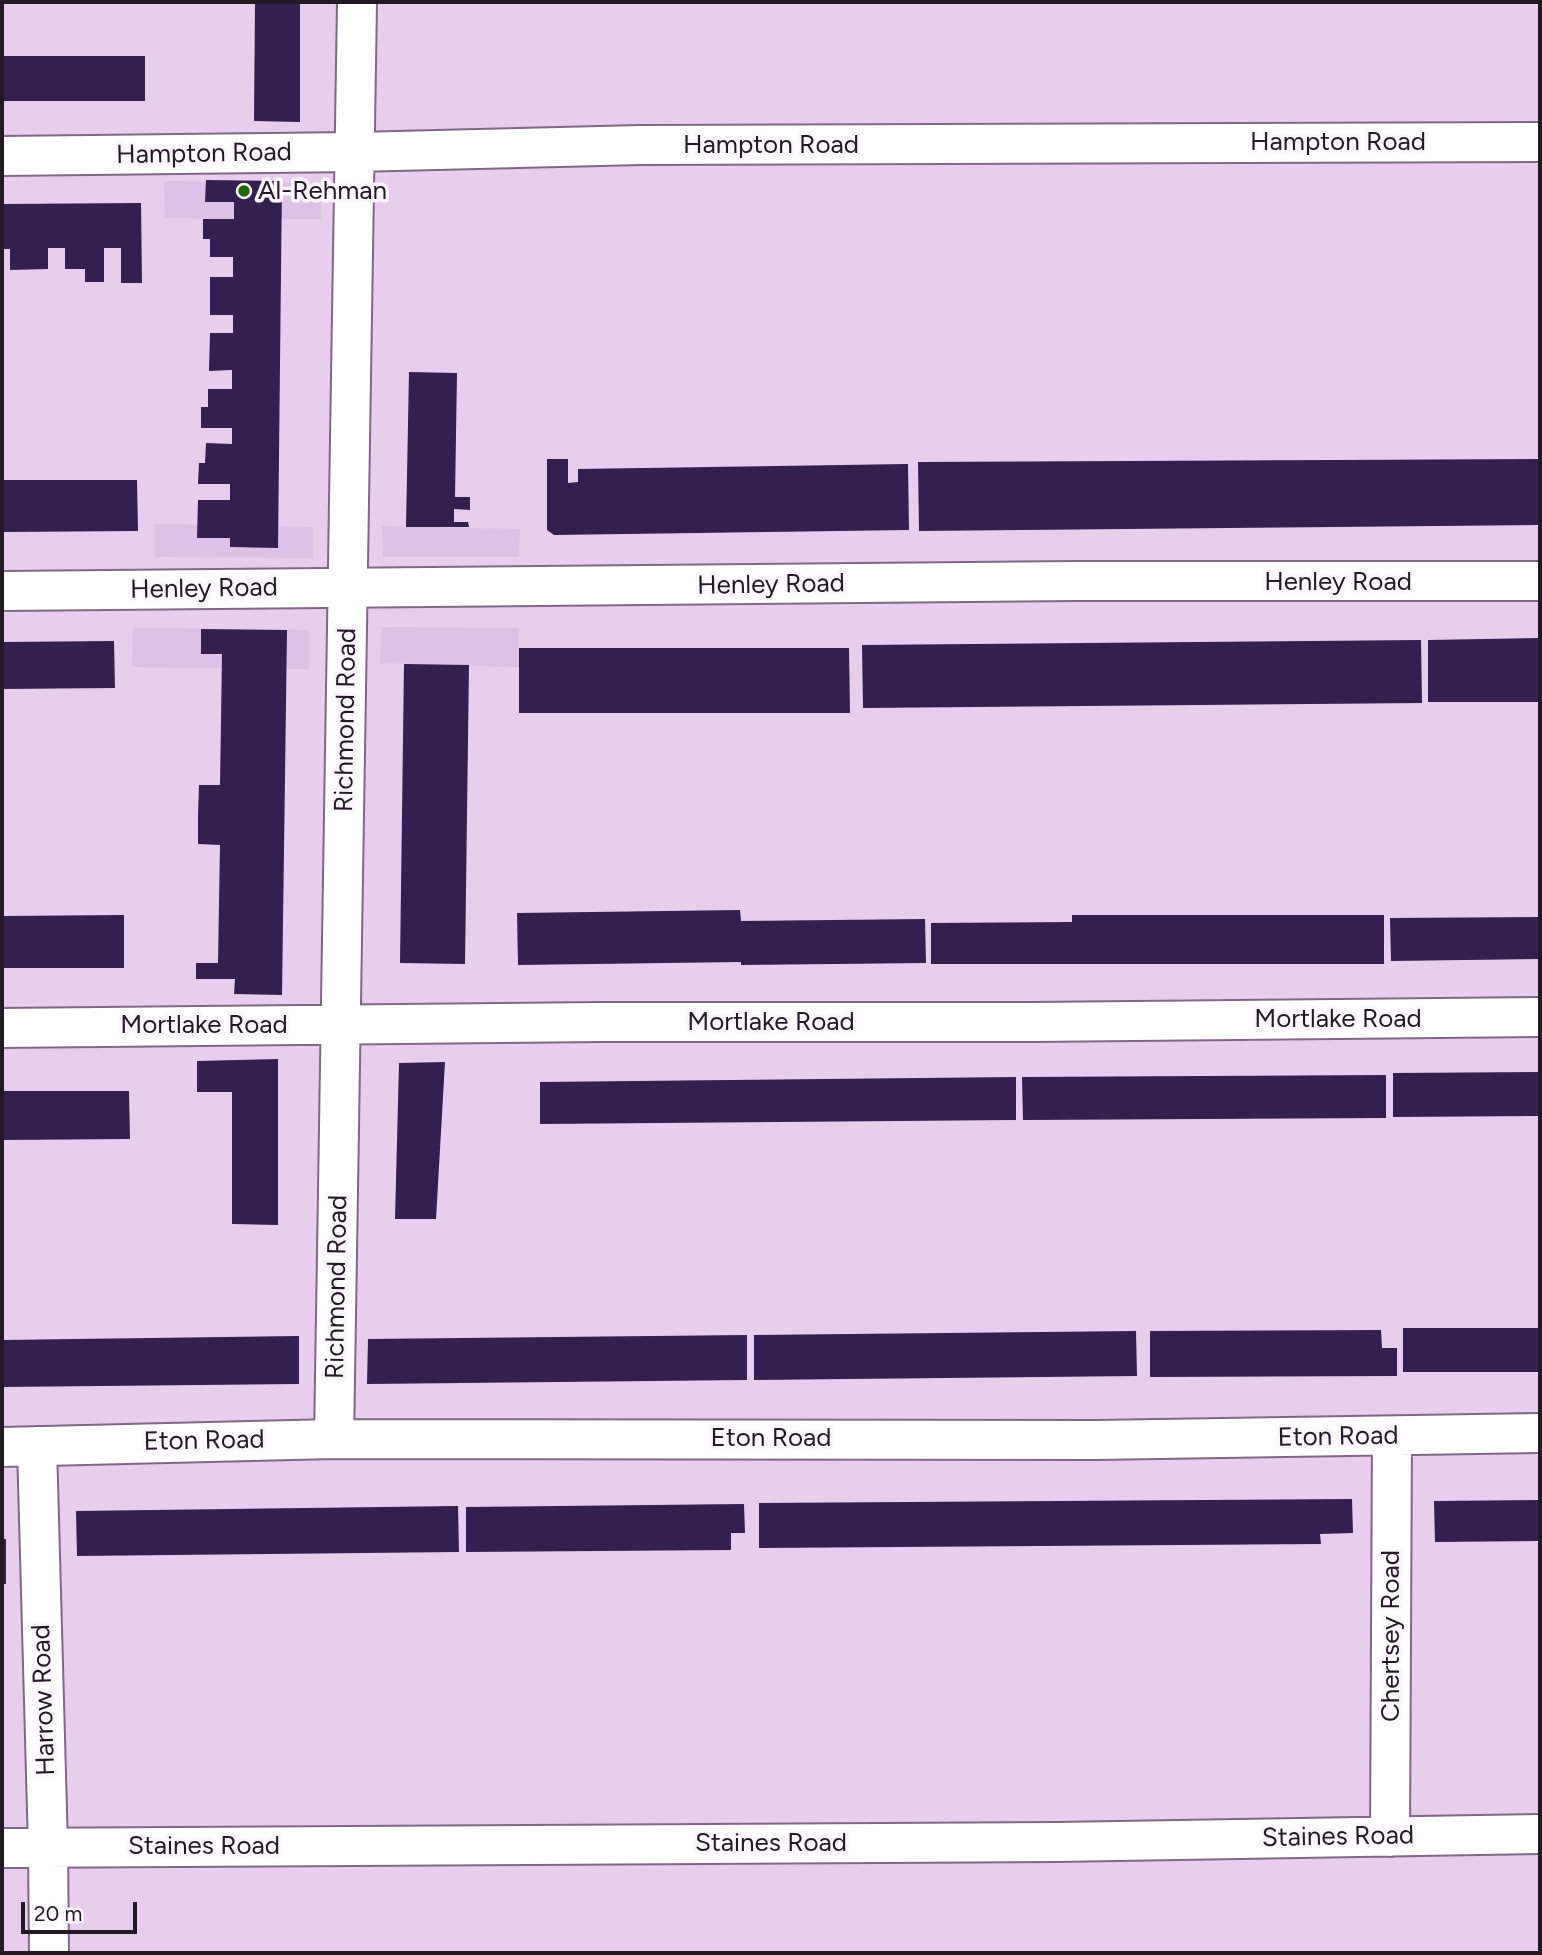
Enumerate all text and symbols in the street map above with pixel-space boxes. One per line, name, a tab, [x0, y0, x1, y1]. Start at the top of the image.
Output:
street label: Hampton Road	[1250, 126, 1426, 158]
street label: Hampton Road	[683, 129, 859, 161]
street label: Hampton Road	[116, 137, 292, 171]
place label: Al-Rehman	[258, 175, 387, 207]
marker: Al-Rehman	[236, 183, 252, 199]
street label: Henley Road	[1264, 566, 1412, 598]
street label: Henley Road	[697, 568, 845, 602]
street label: Henley Road	[130, 572, 278, 606]
street label: Richmond Road	[329, 628, 363, 812]
street label: Mortlake Road	[1254, 1003, 1422, 1035]
street label: Mortlake Road	[687, 1006, 855, 1038]
street label: Mortlake Road	[120, 1009, 288, 1041]
street label: Richmond Road	[320, 1195, 354, 1379]
street label: Eton Road	[1277, 1420, 1399, 1454]
street label: Eton Road	[710, 1422, 832, 1454]
street label: Eton Road	[143, 1424, 265, 1458]
street label: Chertsey Road	[1375, 1550, 1407, 1722]
street label: Harrow Road	[26, 1624, 62, 1776]
street label: Staines Road	[1262, 1820, 1414, 1854]
street label: Staines Road	[695, 1827, 847, 1859]
street label: Staines Road	[128, 1830, 280, 1862]
scale bar	[24, 1888, 140, 1932]
text: 20 m	[34, 1901, 82, 1926]

